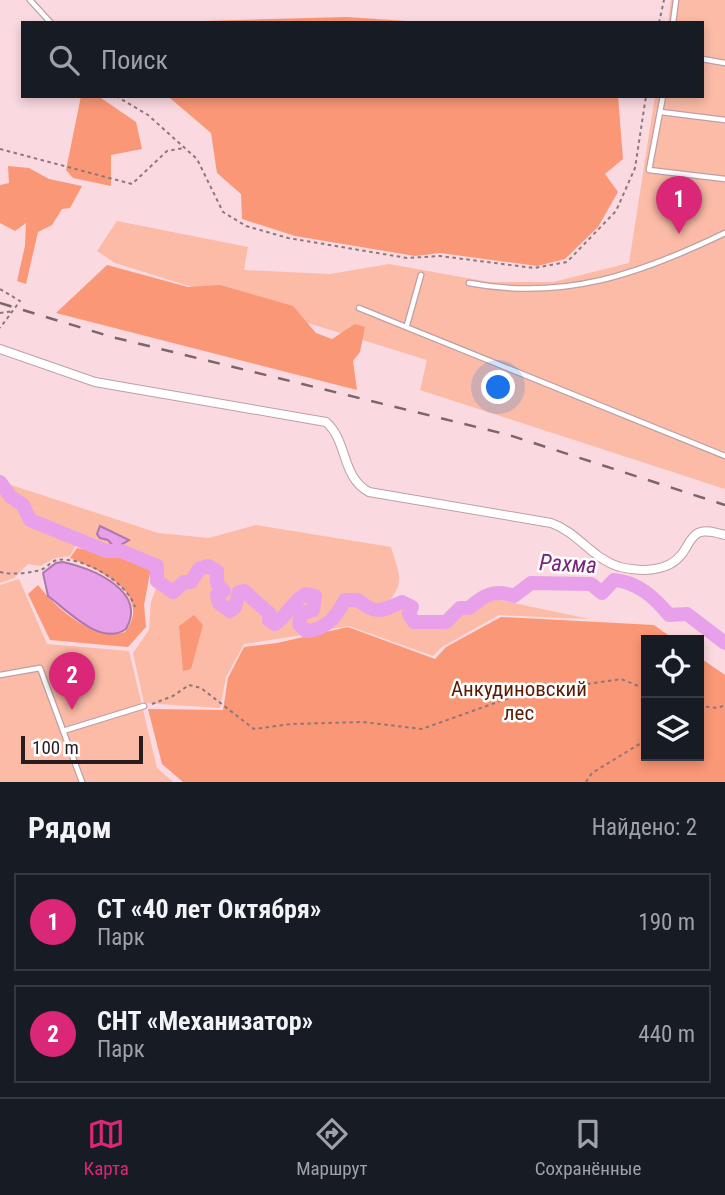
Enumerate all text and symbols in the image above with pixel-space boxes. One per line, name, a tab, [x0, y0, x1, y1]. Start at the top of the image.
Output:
search box	[21, 21, 704, 98]
icon: search	[45, 41, 83, 79]
text: Поиск	[101, 45, 168, 75]
pin: 1	[656, 176, 702, 234]
your location	[481, 370, 515, 404]
water label: Рахма	[538, 549, 598, 579]
map controls	[641, 635, 704, 761]
button: locate	[641, 635, 704, 698]
pin: 2	[49, 652, 95, 710]
park label: Анкудиновский лес	[451, 677, 587, 725]
button: layers	[641, 698, 704, 761]
scale bar	[21, 733, 144, 765]
text: 100 m	[32, 736, 79, 759]
text: Рядом	[28, 810, 112, 845]
text: Найдено: 2	[592, 814, 697, 841]
text: СТ «40 лет Октября»	[97, 894, 321, 924]
text: 1	[47, 909, 59, 936]
text: 190 m	[638, 909, 695, 936]
text: Парк	[97, 924, 145, 951]
text: СНТ «Механизатор»	[97, 1006, 313, 1036]
text: 2	[47, 1021, 59, 1048]
text: 440 m	[638, 1021, 695, 1048]
text: Парк	[97, 1036, 145, 1063]
tab: Карта	[84, 1115, 129, 1180]
tab: Маршрут	[296, 1115, 368, 1180]
tab: Сохранённые	[535, 1115, 641, 1180]

